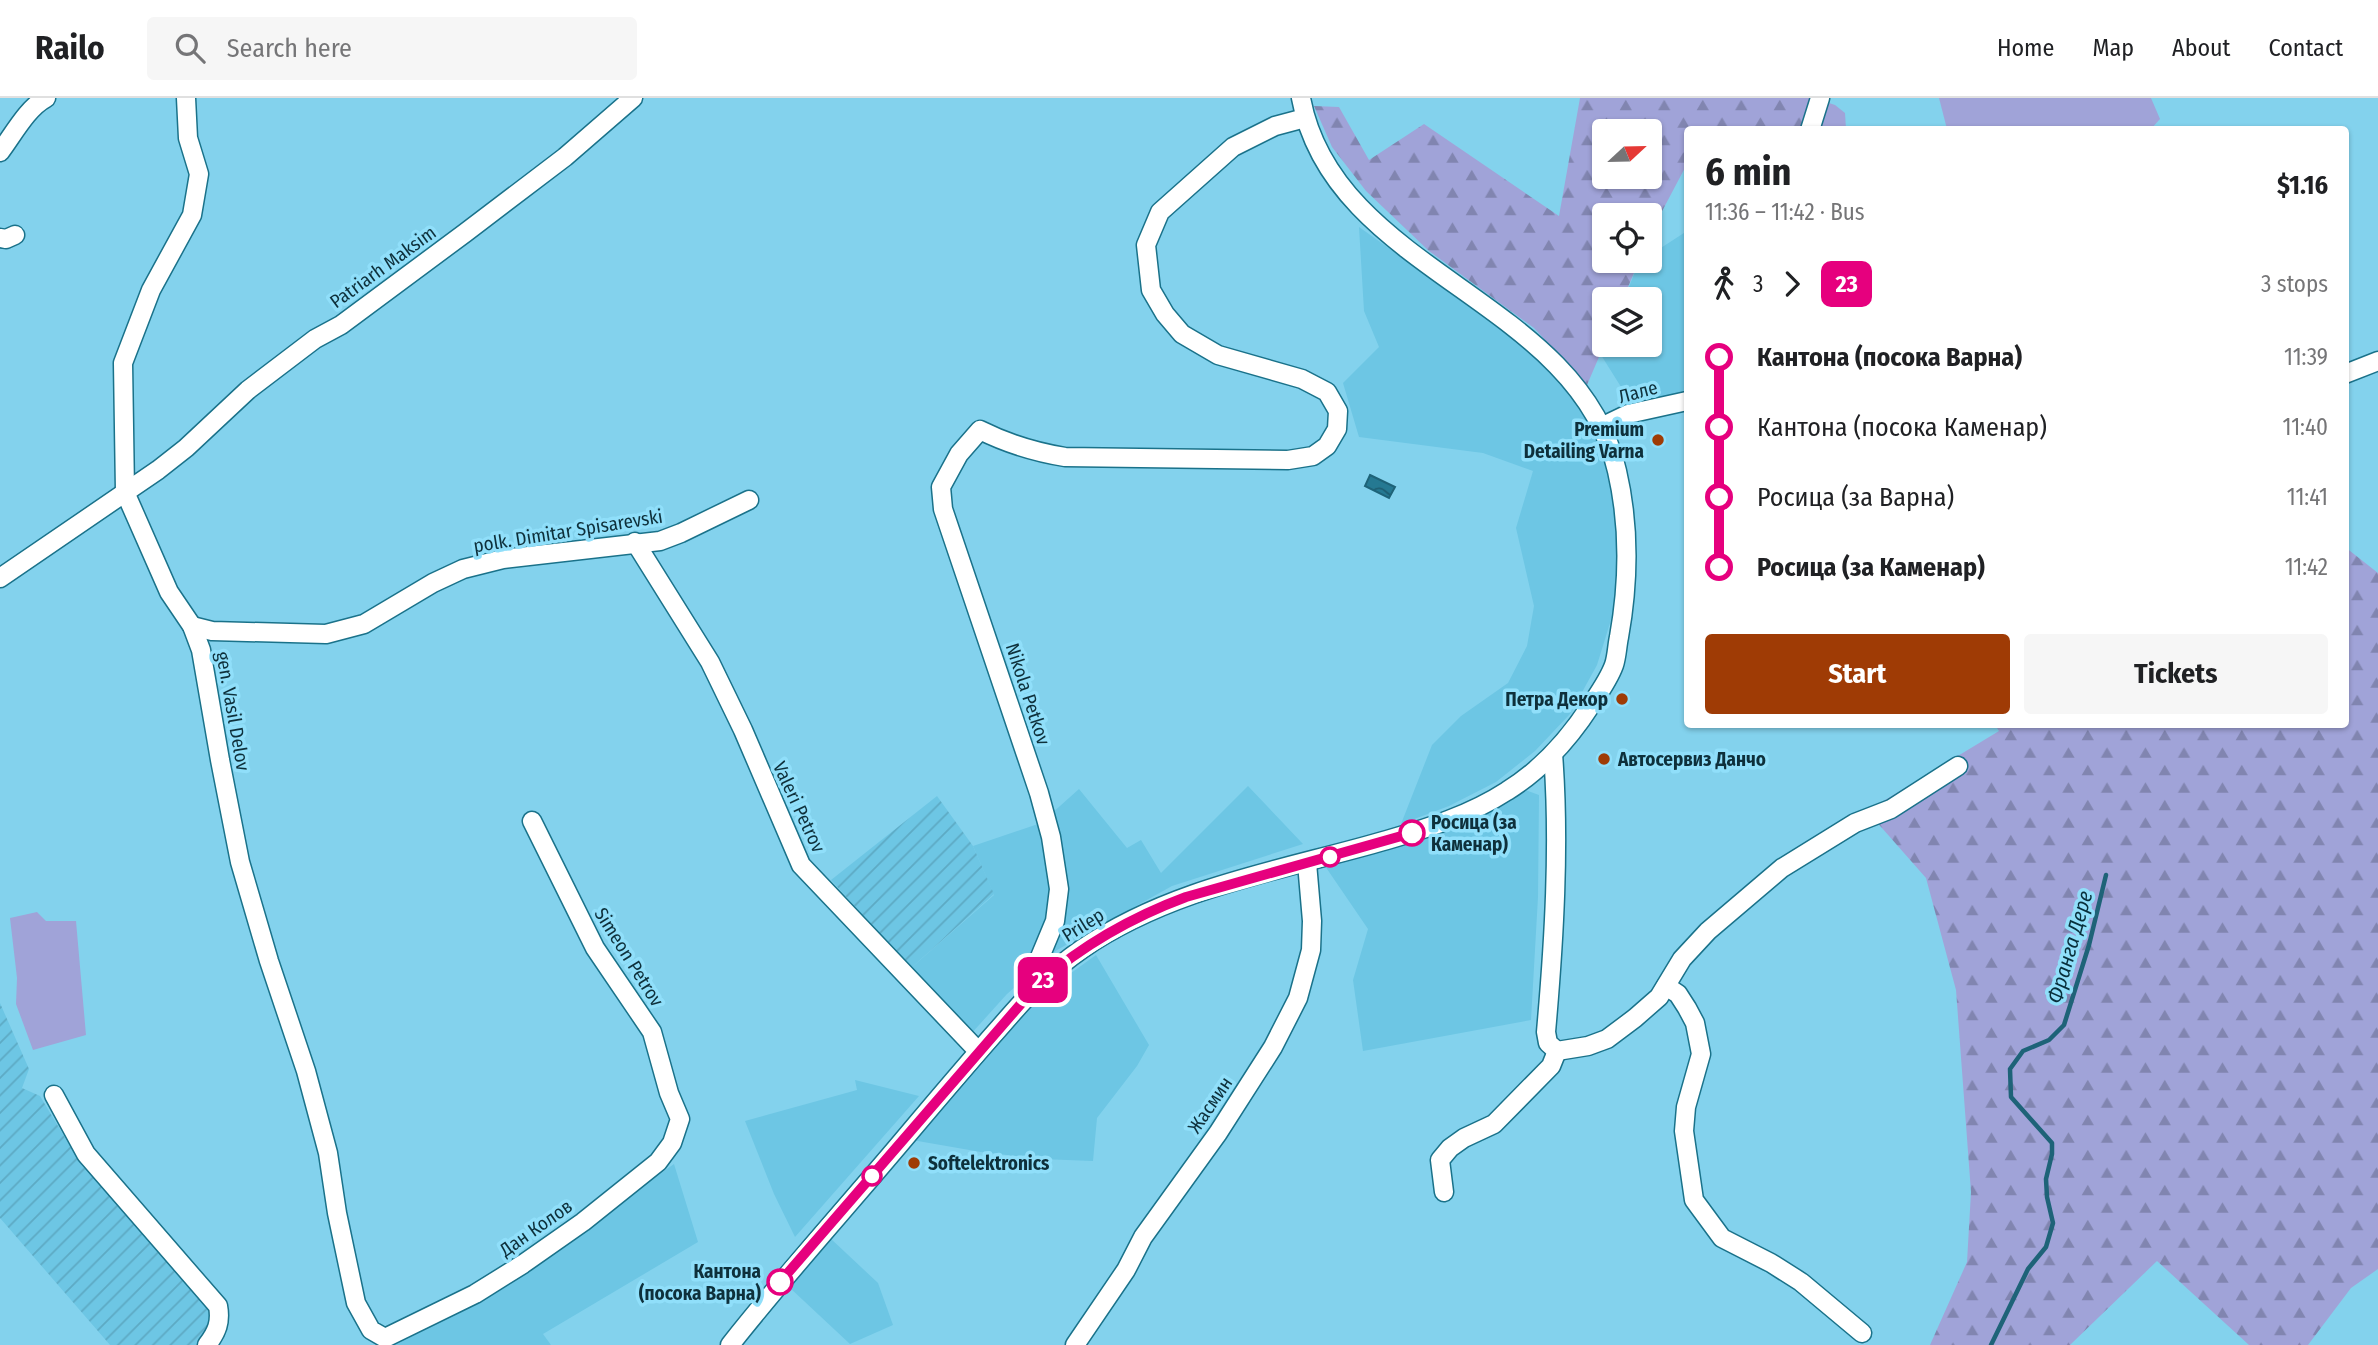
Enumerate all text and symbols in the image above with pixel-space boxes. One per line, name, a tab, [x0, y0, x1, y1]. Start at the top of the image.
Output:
search box	[147, 17, 637, 80]
text: Railo	[35, 28, 105, 68]
icon: search	[171, 29, 209, 67]
text: Search here	[227, 33, 352, 64]
text: Home	[1997, 34, 2054, 62]
text: Map	[2092, 34, 2134, 62]
text: About	[2172, 34, 2230, 62]
text: Contact	[2268, 34, 2343, 62]
north arrow	[1592, 119, 1662, 189]
map controls	[1592, 119, 1662, 357]
text: 6 min	[1705, 149, 1792, 195]
text: $1.16	[2277, 170, 2328, 201]
text: 11:36 – 11:42 · Bus	[1705, 198, 1865, 226]
button: locate	[1592, 203, 1662, 273]
street label: Patriarh Maksim	[326, 221, 440, 313]
icon: walk	[1705, 265, 1743, 303]
icon: forward	[1773, 265, 1811, 303]
text: 3	[1753, 270, 1763, 298]
text: 23	[1835, 270, 1858, 298]
text: 3 stops	[2261, 270, 2328, 298]
button: layers	[1592, 287, 1662, 357]
text: Кантона (посока Варна)	[1757, 342, 2022, 373]
text: 11:39	[2284, 343, 2328, 371]
street label: Лале	[1616, 376, 1660, 408]
text: Кантона (посока Каменар)	[1757, 412, 2047, 443]
text: 11:40	[2283, 413, 2328, 441]
place label: Premium Detailing Varna	[1524, 418, 1644, 463]
marker: Premium Detailing Varna	[1650, 432, 1666, 448]
text: Росица (за Варна)	[1757, 482, 1954, 513]
text: 11:41	[2287, 483, 2328, 511]
street label: polk. Dimitar Spisarevski	[472, 505, 664, 557]
text: Росица (за Каменар)	[1757, 552, 1985, 583]
text: 11:42	[2285, 553, 2328, 581]
button: Start	[1705, 634, 2010, 714]
button: Tickets	[2024, 634, 2328, 714]
street label: Nikola Petkov	[1001, 640, 1055, 748]
street label: gen. Vasil Delov	[211, 650, 255, 773]
place label: Петра Декор	[1505, 688, 1608, 711]
marker: Петра Декор	[1614, 691, 1630, 707]
place label: Автосервиз Данчо	[1617, 748, 1766, 771]
marker: Автосервиз Данчо	[1596, 751, 1612, 767]
street label: Valeri Petrov	[768, 758, 830, 857]
place label: Росица (за Каменар)	[1431, 811, 1517, 856]
marker: Росица (за Каменар)	[1399, 820, 1425, 846]
unlabelled marker	[1320, 847, 1340, 867]
water label: Франга Дере	[2042, 888, 2098, 1006]
street label: Simeon Petrov	[590, 903, 669, 1011]
street label: Prilep	[1058, 903, 1108, 947]
line badge: 23	[1012, 957, 1074, 1003]
text: 23	[1032, 966, 1054, 994]
street label: Жасмин	[1183, 1072, 1237, 1138]
place label: Softelektronics	[928, 1152, 1050, 1175]
marker: Softelektronics	[906, 1155, 922, 1171]
unlabelled marker	[862, 1166, 882, 1186]
street label: Дан Колов	[494, 1195, 577, 1262]
place label: Кантона (посока Варна)	[639, 1260, 761, 1305]
marker: Кантона (посока Варна)	[767, 1269, 793, 1295]

